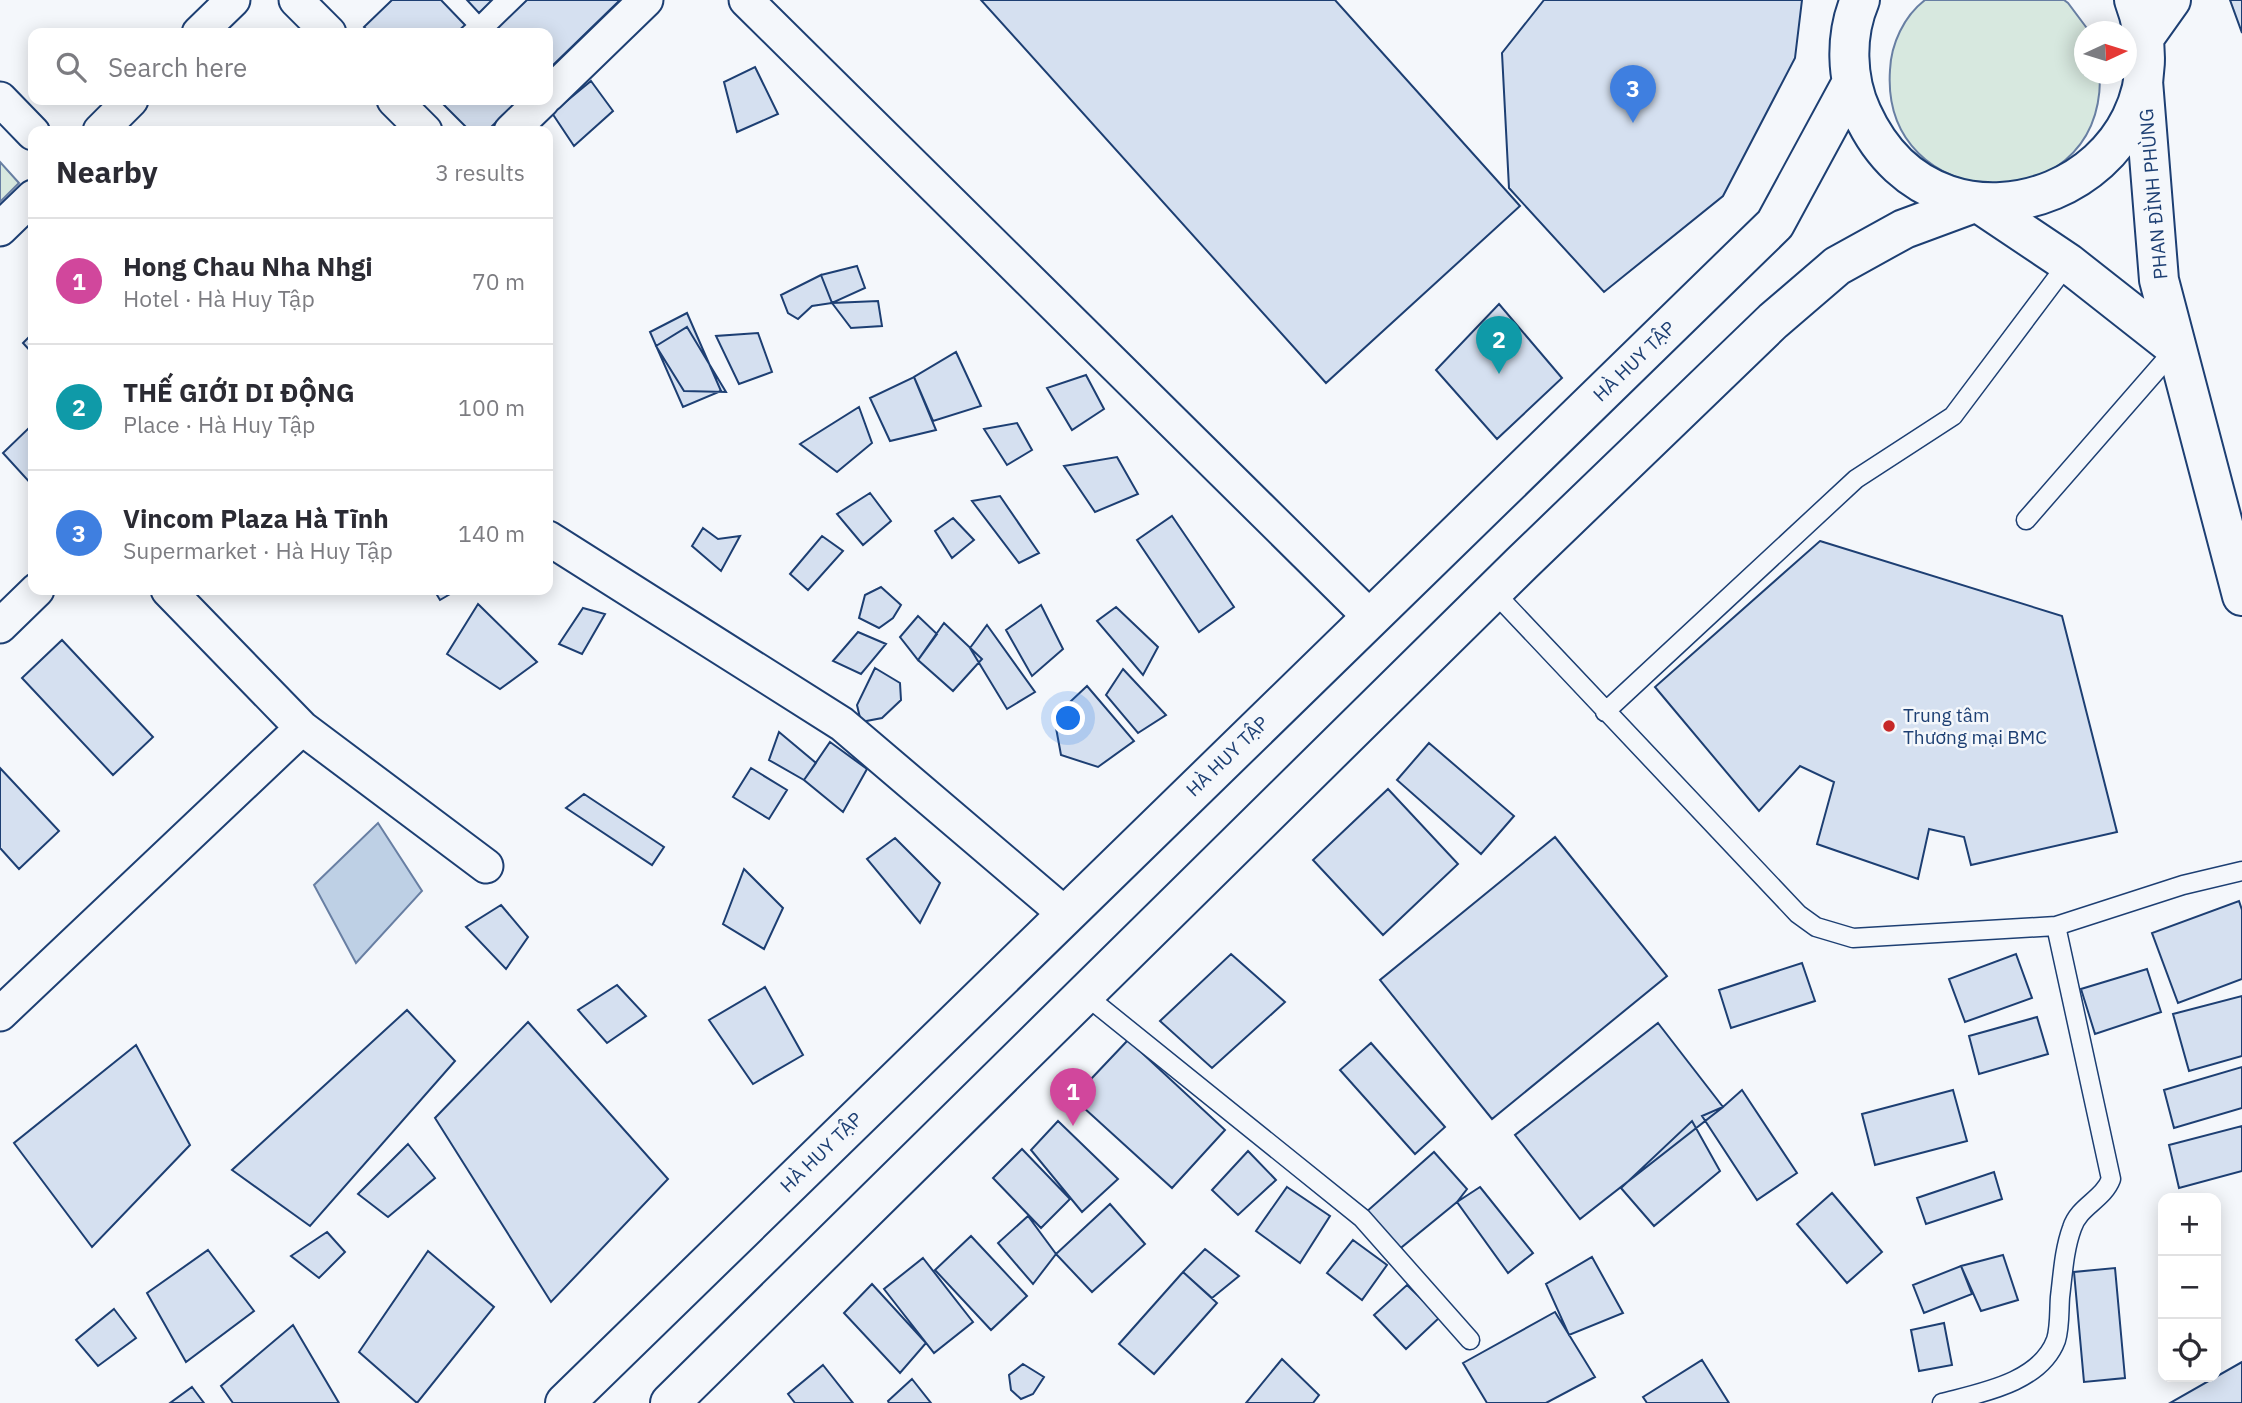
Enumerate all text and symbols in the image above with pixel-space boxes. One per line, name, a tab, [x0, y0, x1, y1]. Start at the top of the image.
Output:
north arrow	[2074, 21, 2137, 84]
search box	[28, 28, 553, 105]
icon: search	[52, 48, 90, 86]
text: Search here	[108, 50, 247, 84]
pin: 3	[1610, 65, 1656, 123]
street label: PHAN ĐÌNH PHÙNG	[2134, 108, 2172, 280]
text: Nearby	[56, 152, 158, 191]
text: 3 results	[435, 157, 525, 187]
text: Hong Chau Nha Nhgi	[123, 249, 373, 283]
text: 1	[72, 266, 86, 296]
text: 70 m	[472, 266, 525, 296]
text: Hotel · Hà Huy Tập	[123, 283, 315, 313]
pin: 2	[1476, 316, 1522, 374]
street label: HÀ HUY TẬP	[1588, 316, 1680, 406]
text: THẾ GIỚI DI ĐỘNG	[123, 375, 355, 409]
text: 2	[72, 392, 86, 422]
text: 100 m	[458, 392, 525, 422]
text: Place · Hà Huy Tập	[123, 409, 315, 439]
text: Vincom Plaza Hà Tĩnh	[123, 501, 389, 535]
text: 3	[72, 518, 86, 548]
text: 140 m	[458, 518, 525, 548]
text: Supermarket · Hà Huy Tập	[123, 535, 393, 565]
your location	[1051, 701, 1085, 735]
place label: Trung tâm Thương mại BMC	[1903, 703, 2047, 749]
street label: HÀ HUY TẬP	[1181, 711, 1273, 801]
marker: Trung tâm Thương mại BMC	[1881, 718, 1897, 734]
pin: 1	[1050, 1068, 1096, 1126]
street label: HÀ HUY TẬP	[775, 1107, 867, 1197]
map controls	[2158, 1193, 2221, 1382]
button: +	[2158, 1193, 2221, 1256]
button: −	[2158, 1256, 2221, 1319]
button: locate	[2158, 1319, 2221, 1382]

